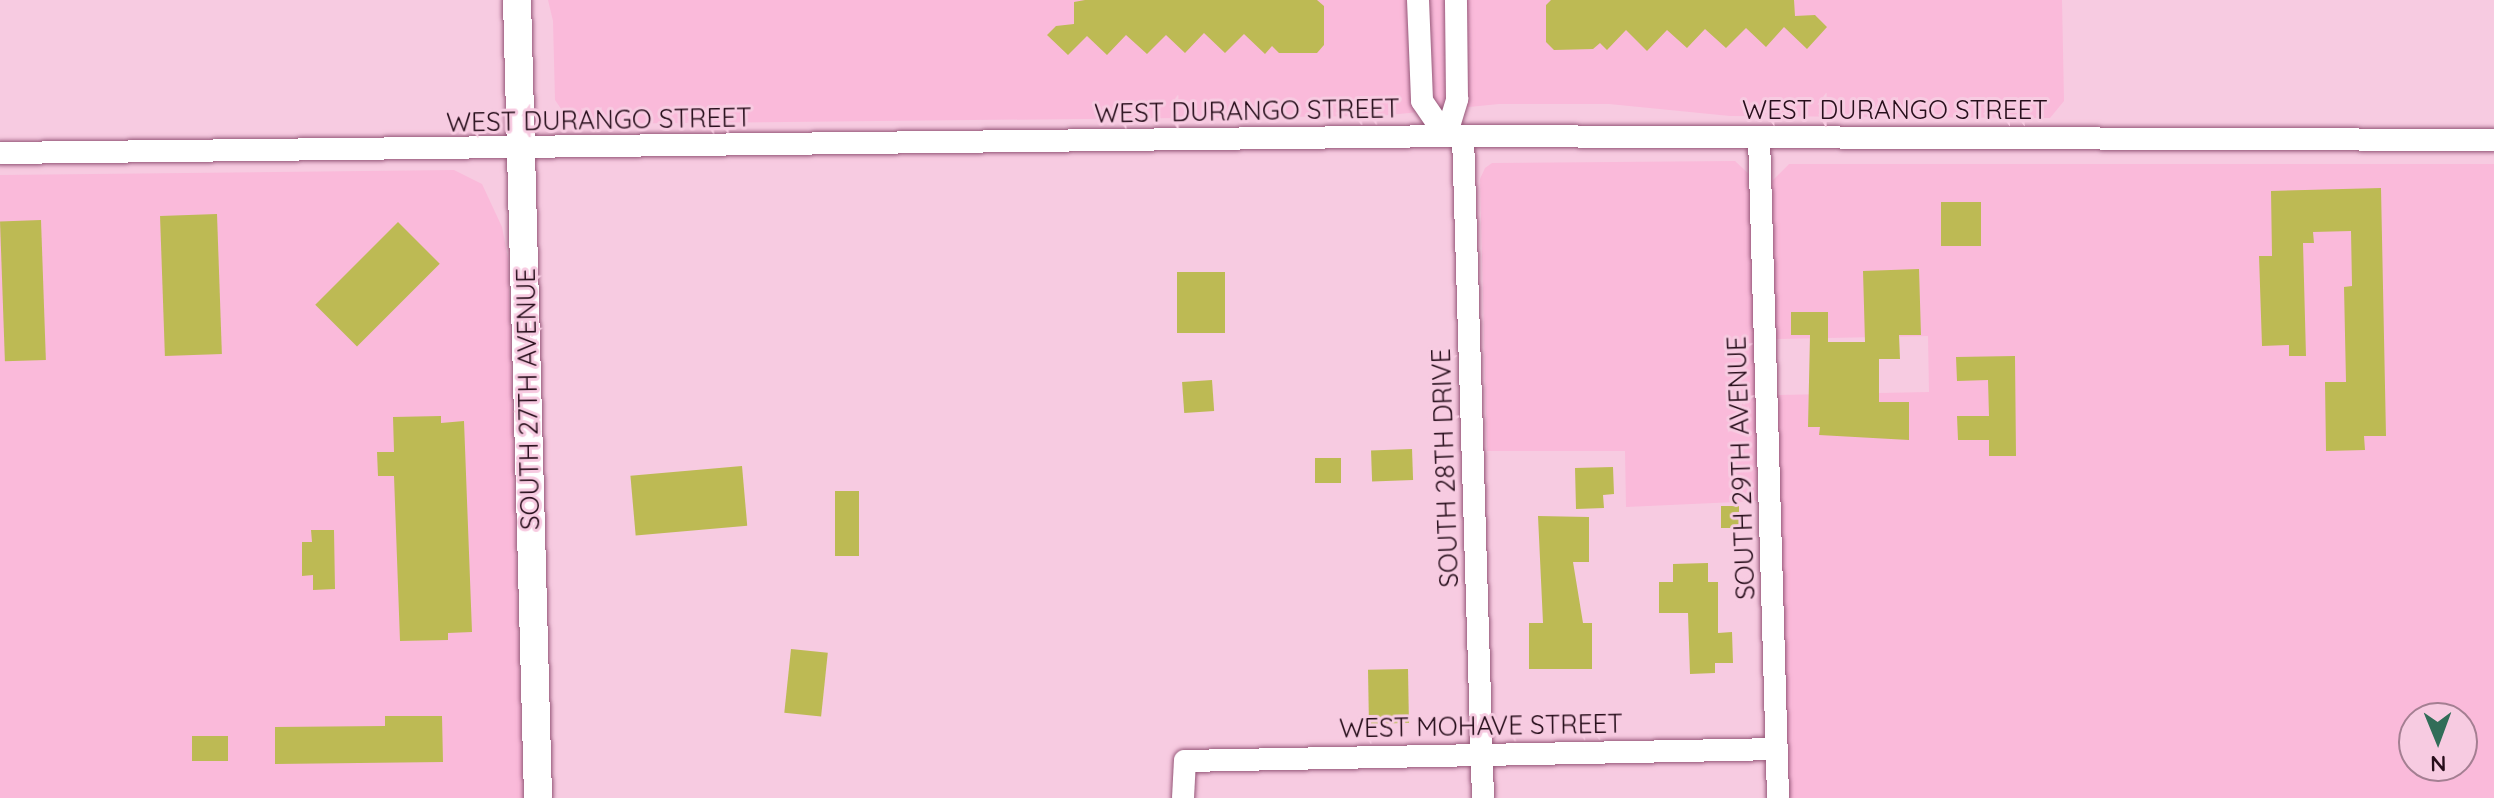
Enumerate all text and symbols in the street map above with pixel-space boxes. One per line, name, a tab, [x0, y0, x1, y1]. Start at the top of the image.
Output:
street label: WEST DURANGO STREET	[1094, 93, 1400, 129]
street label: WEST DURANGO STREET	[1742, 94, 2048, 126]
street label: WEST DURANGO STREET	[446, 102, 752, 138]
street label: SOUTH 27TH AVENUE	[510, 268, 546, 530]
street label: SOUTH 29TH AVENUE	[1721, 336, 1761, 600]
street label: SOUTH 28TH DRIVE	[1425, 348, 1465, 588]
north arrow	[2398, 702, 2478, 782]
street label: WEST MOHAVE STREET	[1339, 708, 1623, 744]
text: N	[2430, 750, 2447, 778]

